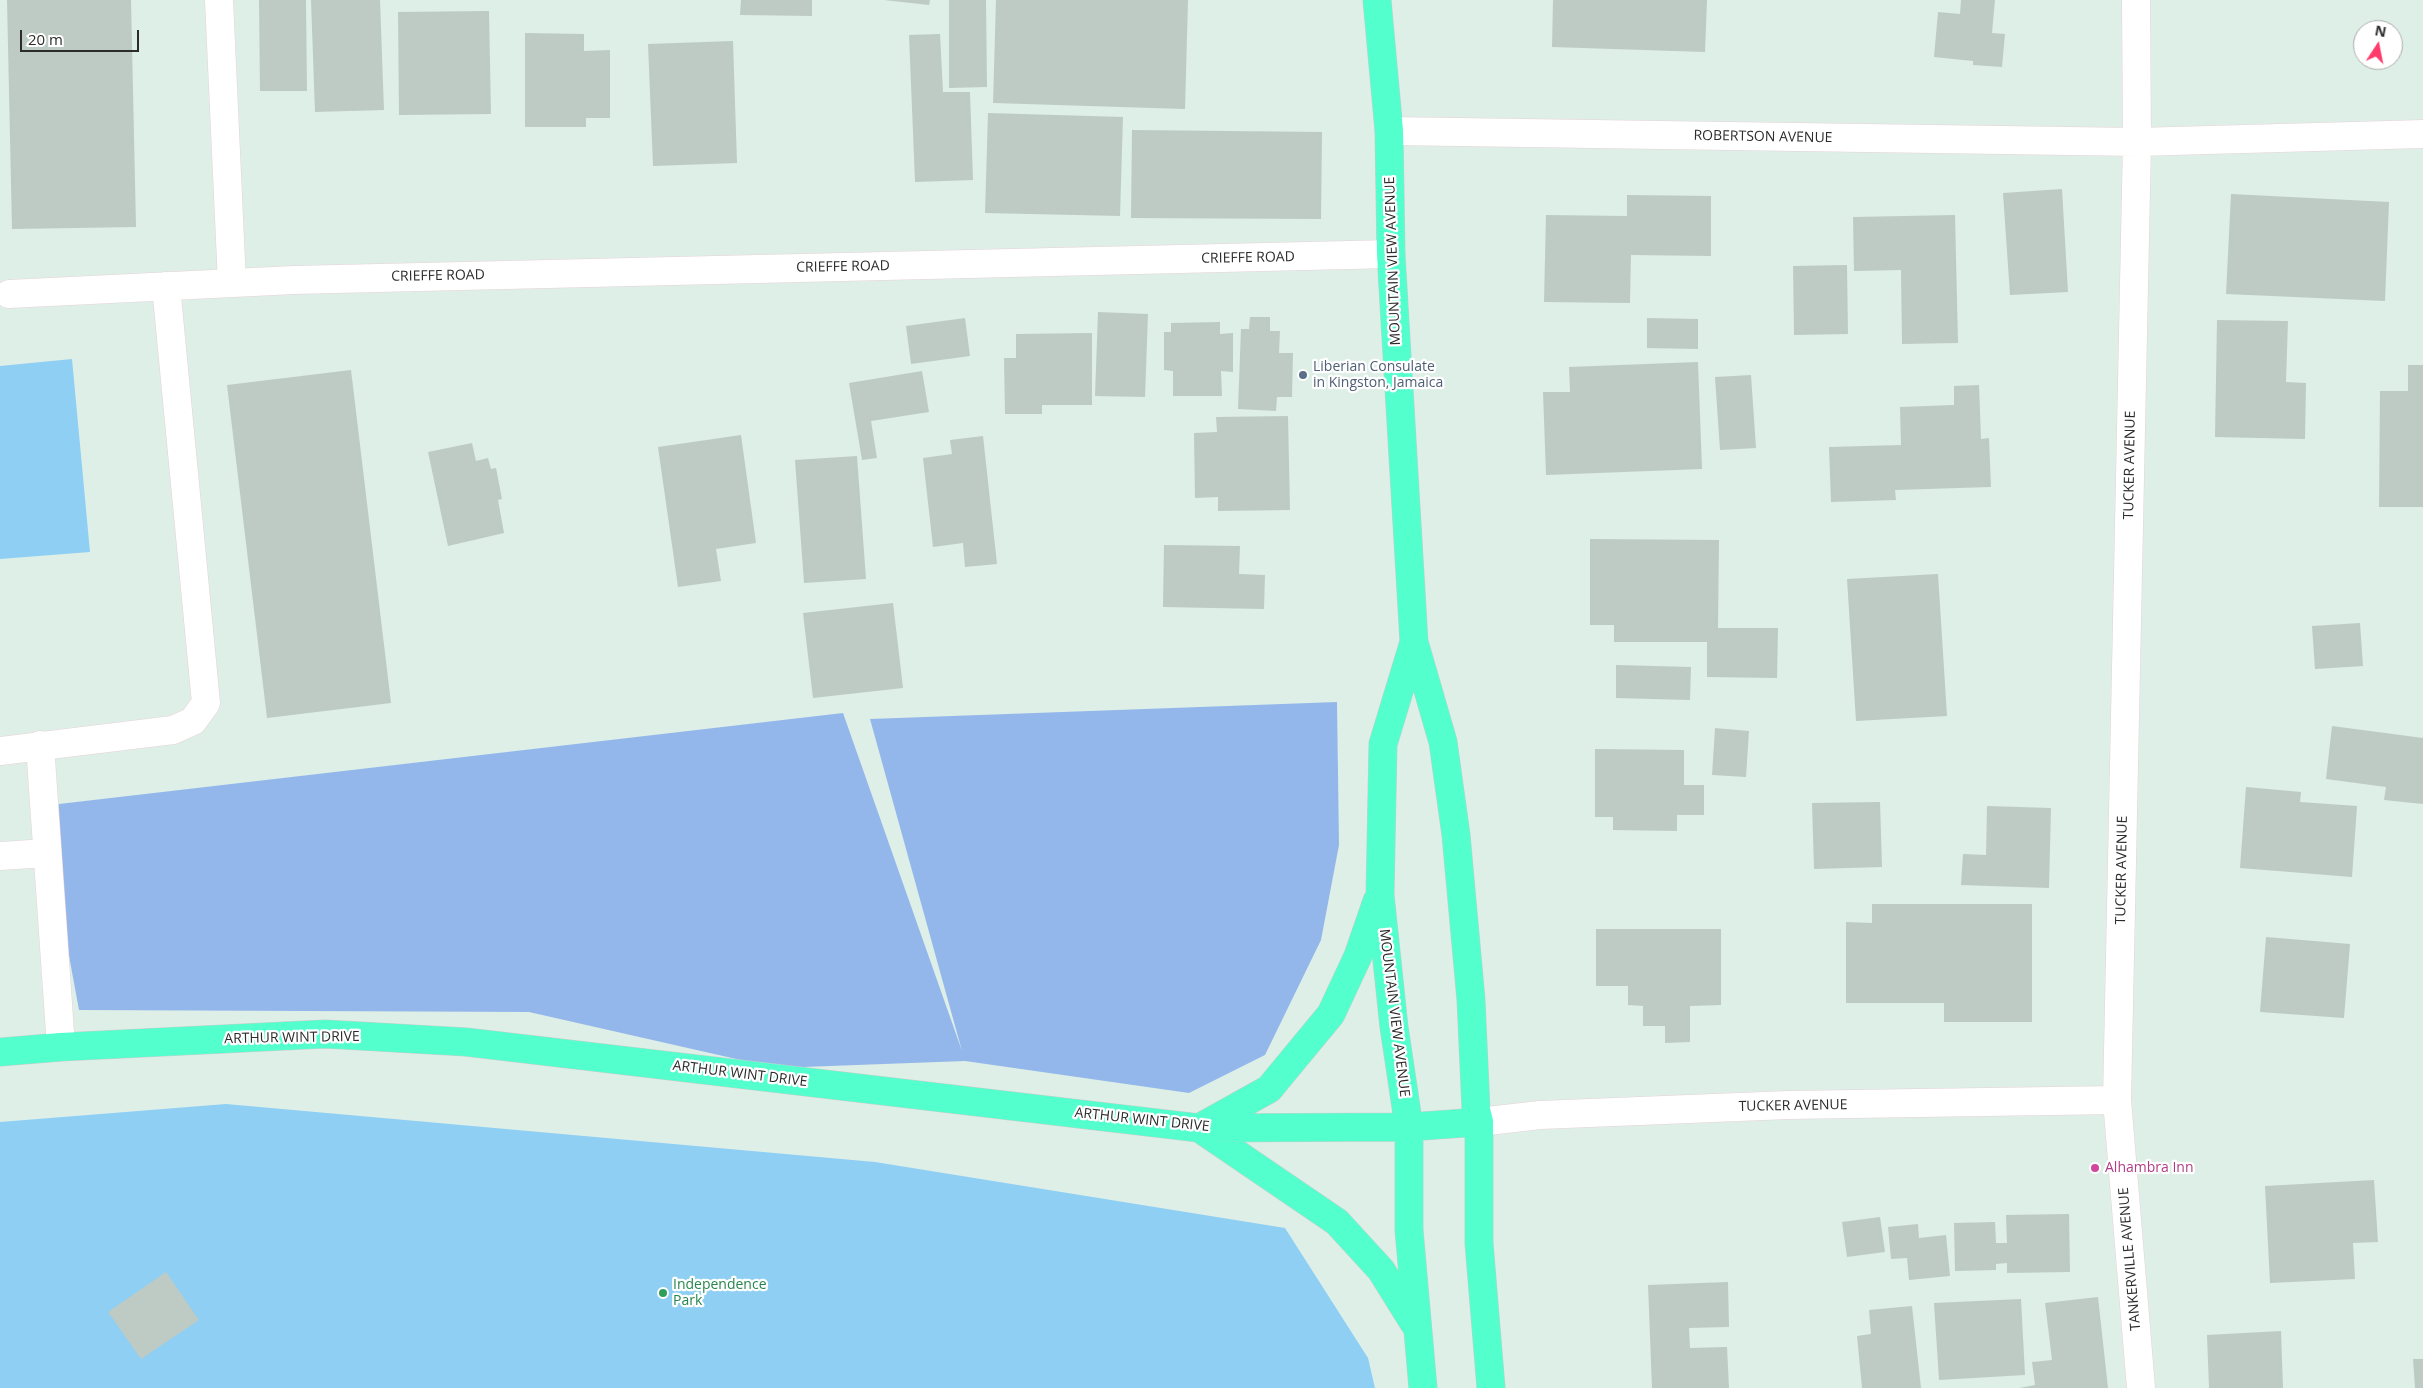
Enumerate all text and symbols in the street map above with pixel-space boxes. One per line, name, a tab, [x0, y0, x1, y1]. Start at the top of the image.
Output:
scale bar	[22, 20, 141, 52]
north arrow	[2353, 20, 2403, 70]
text: N	[2373, 20, 2388, 41]
text: 20 m	[28, 29, 63, 49]
street label: ROBERTSON AVENUE	[1693, 127, 1833, 147]
street label: MOUNTAIN VIEW AVENUE	[1382, 176, 1404, 346]
street label: CRIEFFE ROAD	[1201, 249, 1295, 267]
street label: CRIEFFE ROAD	[796, 258, 890, 276]
street label: CRIEFFE ROAD	[391, 267, 485, 285]
place label: Liberian Consulate in Kingston, Jamaica	[1313, 359, 1443, 392]
marker: Liberian Consulate in Kingston, Jamaica	[1297, 369, 1309, 381]
street label: TUCKER AVENUE	[2121, 410, 2139, 520]
street label: TUCKER AVENUE	[2113, 815, 2131, 925]
street label: MOUNTAIN VIEW AVENUE	[1375, 928, 1413, 1098]
street label: ARTHUR WINT DRIVE	[224, 1028, 360, 1048]
street label: ARTHUR WINT DRIVE	[672, 1057, 808, 1091]
street label: TUCKER AVENUE	[1738, 1097, 1848, 1115]
street label: ARTHUR WINT DRIVE	[1074, 1105, 1210, 1135]
place label: Alhambra Inn	[2105, 1160, 2193, 1176]
marker: Alhambra Inn	[2089, 1162, 2101, 1174]
street label: TANKERVILLE AVENUE	[2115, 1187, 2145, 1331]
place label: Independence Park	[673, 1277, 767, 1310]
marker: Independence Park	[657, 1287, 669, 1299]

